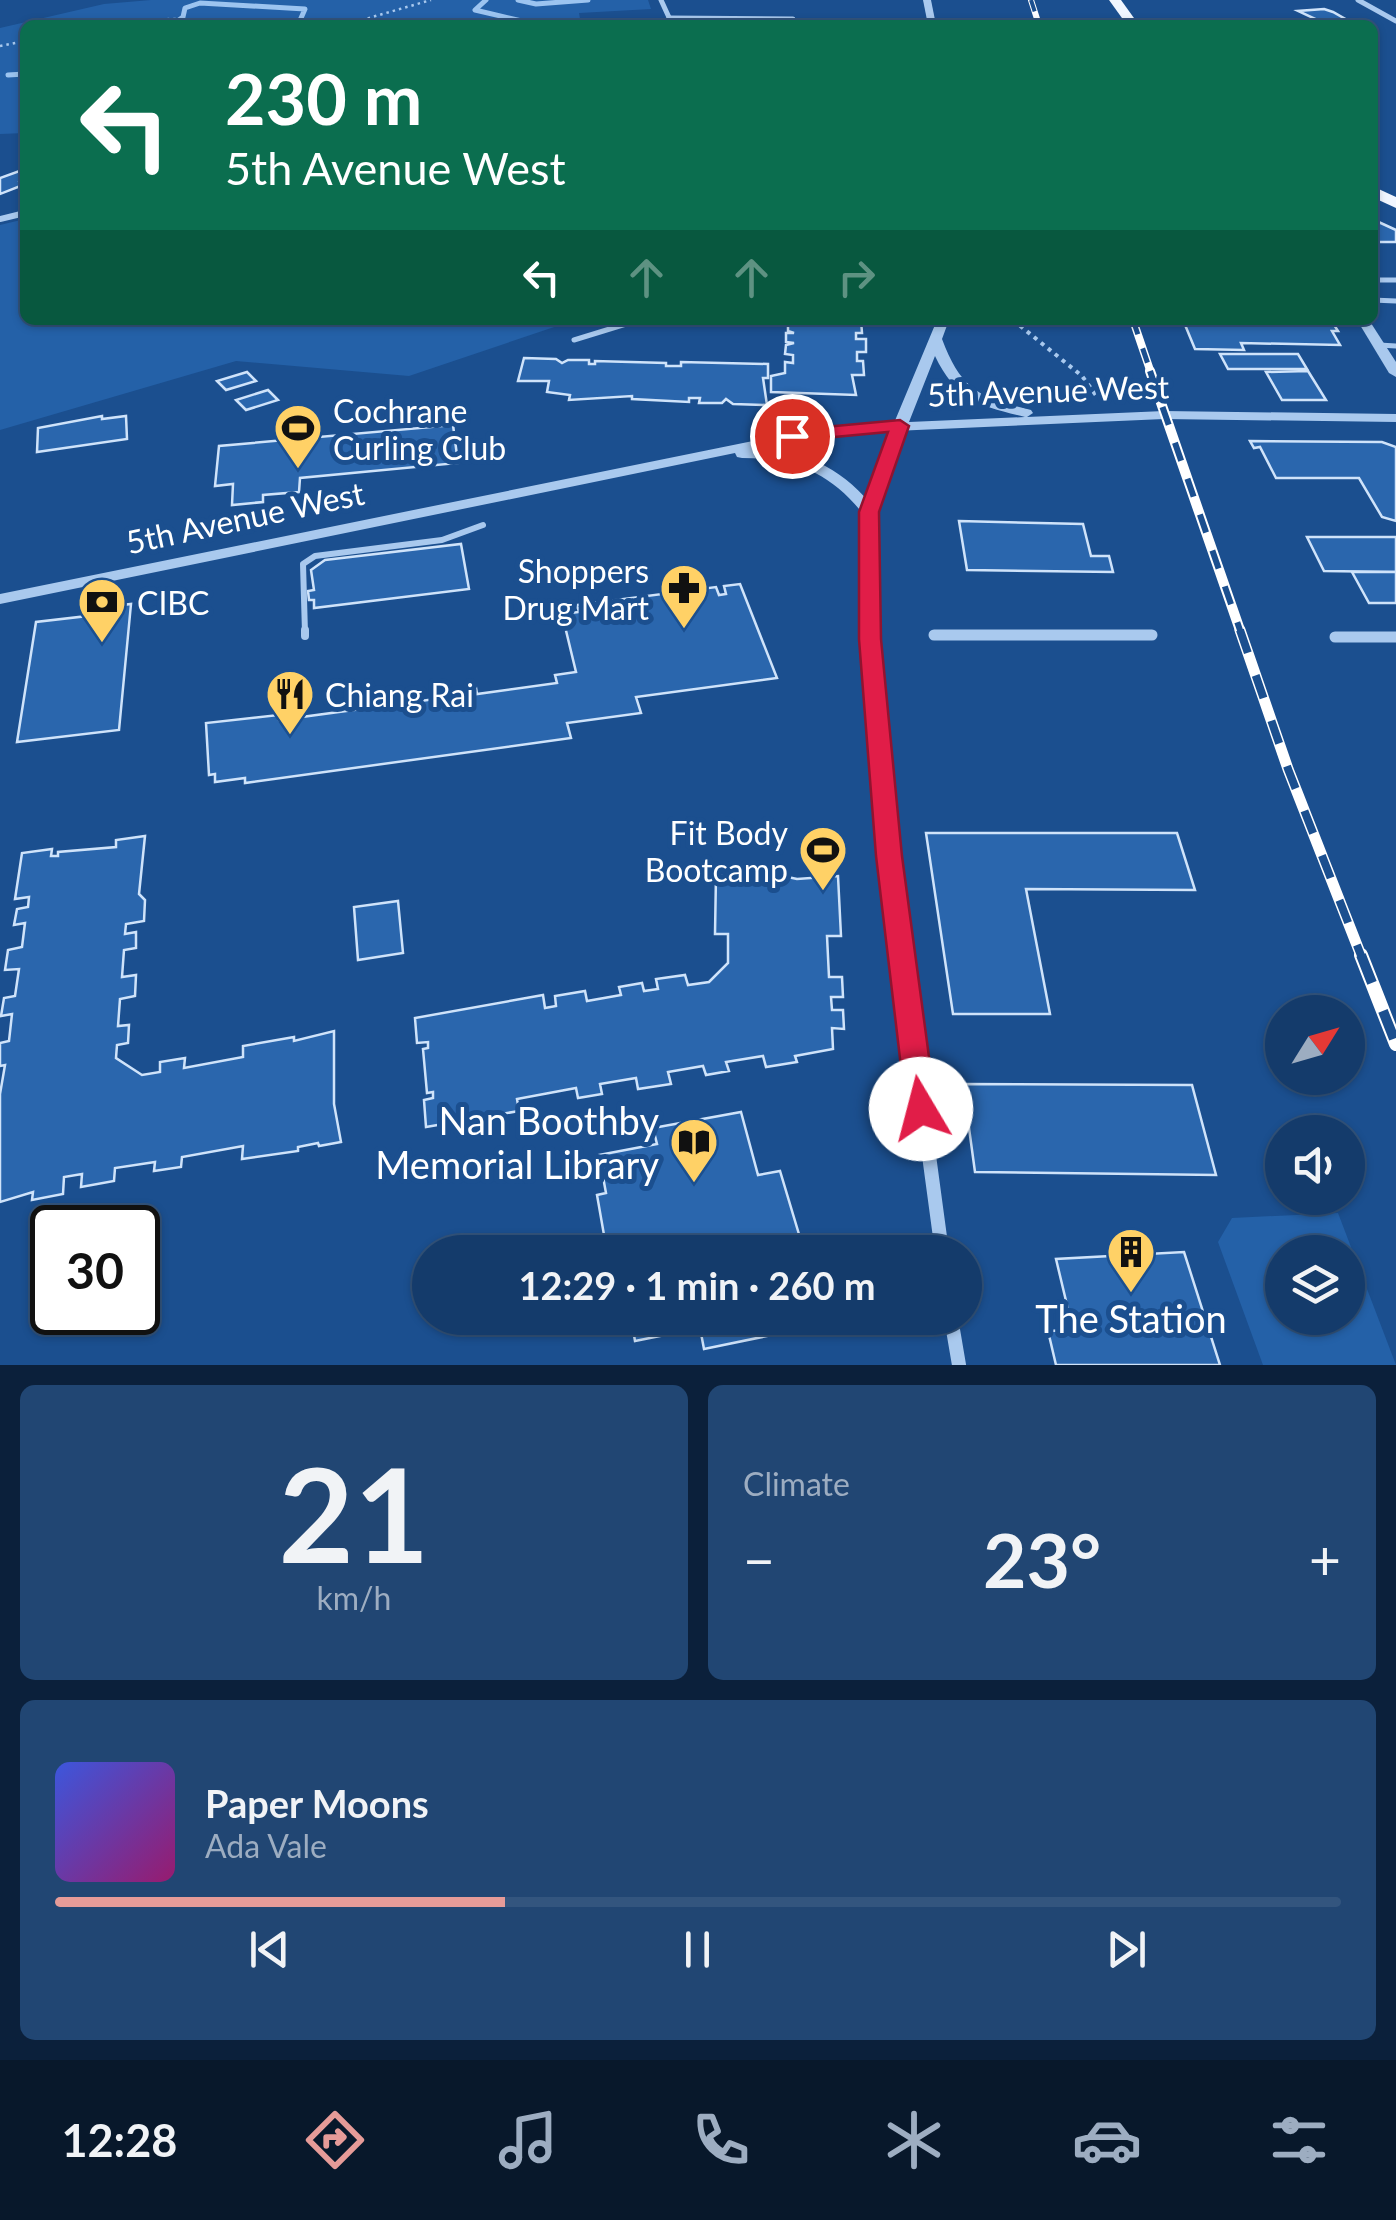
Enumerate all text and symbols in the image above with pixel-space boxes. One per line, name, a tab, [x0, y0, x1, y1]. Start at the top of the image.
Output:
text: 230 m	[225, 56, 422, 140]
icon: left	[60, 60, 190, 190]
text: 5th Avenue West	[225, 141, 566, 195]
icon: left	[514, 250, 569, 305]
icon: ahead	[619, 250, 674, 305]
icon: ahead	[724, 250, 779, 305]
icon: right	[829, 250, 884, 305]
street label: 5th Avenue West	[926, 366, 1170, 414]
place label: Cochrane Curling Club	[333, 391, 506, 467]
pin	[750, 394, 835, 479]
sports icon: Cochrane Curling Club	[272, 402, 324, 470]
icon: arrive	[765, 409, 820, 464]
street label: 5th Avenue West	[122, 473, 368, 561]
place label: Shoppers Drug Mart	[502, 551, 650, 627]
pharmacy icon: Shoppers Drug Mart	[658, 562, 710, 630]
bank icon: CIBC	[76, 576, 128, 644]
place label: CIBC	[137, 583, 209, 622]
restaurant icon: Chiang Rai	[264, 668, 316, 736]
place label: Chiang Rai	[325, 675, 474, 714]
place label: Fit Body Bootcamp	[645, 813, 788, 889]
sports icon: Fit Body Bootcamp	[797, 824, 849, 892]
north arrow	[1265, 995, 1365, 1095]
map controls	[1265, 995, 1365, 1335]
position arrow	[869, 1057, 973, 1161]
place label: Nan Boothby Memorial Library	[375, 1097, 659, 1187]
button: sound	[1265, 1115, 1365, 1215]
library icon: Nan Boothby Memorial Library	[668, 1116, 720, 1184]
speed limit sign: 30	[30, 1205, 160, 1335]
building icon: The Station	[1105, 1226, 1157, 1294]
button: layers	[1265, 1235, 1365, 1335]
text: 12:29 · 1 min · 260 m	[518, 1262, 876, 1308]
place label: The Station	[1035, 1295, 1227, 1341]
text: 21	[279, 1435, 429, 1591]
text: Climate	[743, 1464, 850, 1503]
text: 23°	[983, 1514, 1101, 1604]
text: −	[743, 1526, 775, 1592]
text: +	[1309, 1526, 1341, 1592]
text: km/h	[317, 1578, 391, 1617]
text: Paper Moons	[205, 1780, 429, 1826]
text: Ada Vale	[205, 1826, 327, 1865]
icon: previous	[242, 1922, 297, 1977]
icon: pause	[670, 1922, 725, 1977]
icon: next	[1099, 1922, 1154, 1977]
icon: directions	[300, 2105, 370, 2175]
icon: music	[493, 2105, 563, 2175]
icon: phone	[686, 2105, 756, 2175]
icon: climate	[879, 2105, 949, 2175]
icon: car	[1072, 2105, 1142, 2175]
icon: filters	[1264, 2105, 1334, 2175]
text: 12:28	[61, 2113, 177, 2167]

